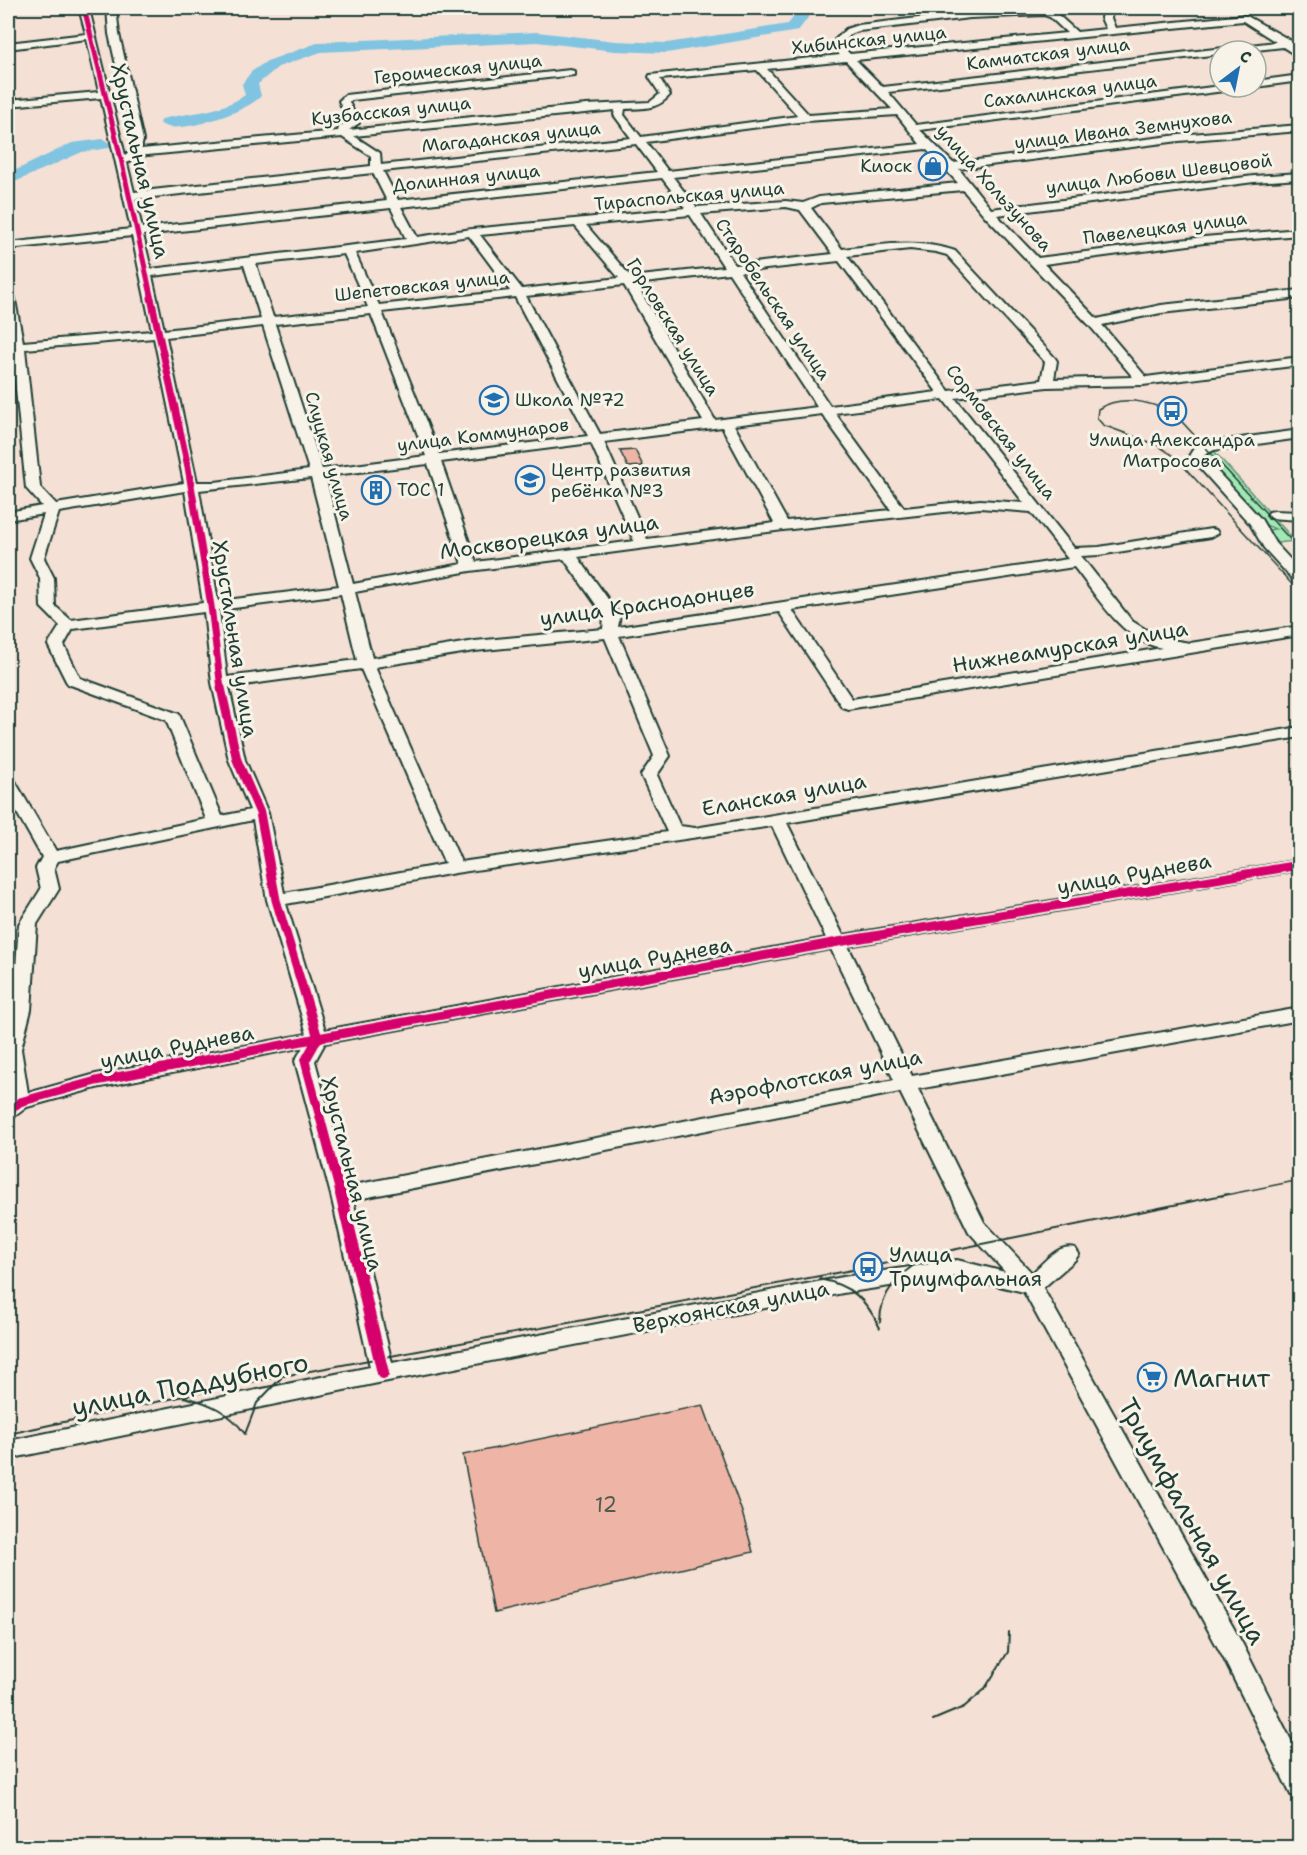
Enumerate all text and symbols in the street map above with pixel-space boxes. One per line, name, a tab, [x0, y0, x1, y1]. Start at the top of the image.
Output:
street label: Хибинская улица	[790, 20, 948, 60]
street label: Камчатская улица	[965, 32, 1131, 76]
north arrow	[1208, 39, 1268, 99]
text: С	[1236, 45, 1256, 68]
street label: Героическая улица	[373, 48, 543, 90]
street label: Хрустальная улица	[104, 61, 176, 261]
street label: Сахалинская улица	[982, 68, 1158, 114]
street label: Кузбасская улица	[310, 91, 472, 131]
street label: улица Ивана Земнухова	[1013, 105, 1233, 155]
street label: Магаданская улица	[420, 116, 602, 158]
street label: улица Хользунова	[931, 120, 1057, 256]
street label: улица Любови Шевцовой	[1045, 148, 1274, 200]
shop icon: Киоск	[917, 150, 949, 182]
place label: Киоск	[860, 154, 912, 178]
street label: Долинная улица	[391, 158, 541, 198]
street label: Тираспольская улица	[593, 176, 785, 216]
street label: Павелецкая улица	[1082, 206, 1248, 250]
street label: Старобельская улица	[710, 213, 836, 385]
street label: Горловская улица	[621, 254, 725, 400]
street label: Шепетовская улица	[333, 265, 511, 307]
street label: Сормовская улица	[941, 359, 1061, 505]
school or university icon: Школа №72	[478, 384, 510, 416]
place label: Школа №72	[515, 388, 625, 412]
street label: Слуцкая улица	[299, 389, 359, 523]
bus stop icon: Улица Александра Матросова	[1156, 395, 1188, 427]
street label: улица Коммунаров	[396, 413, 570, 457]
place label: Улица Александра Матросова	[1089, 428, 1255, 473]
place label: Центр развития ребёнка №3	[551, 458, 691, 503]
school or university icon: Центр развития ребёнка №3	[514, 464, 546, 496]
building icon: ТОС 1	[360, 474, 392, 506]
place label: ТОС 1	[397, 478, 444, 502]
street label: Москворецкая улица	[438, 508, 660, 566]
street label: Хрустальная улица	[206, 538, 264, 740]
street label: улица Краснодонцев	[538, 575, 756, 633]
street label: Нижнеамурская улица	[950, 615, 1190, 679]
street label: Еланская улица	[700, 767, 868, 823]
street label: улица Руднева	[1055, 847, 1213, 901]
street label: улица Руднева	[576, 931, 734, 985]
street label: улица Руднева	[98, 1018, 256, 1076]
street label: Аэрофлотская улица	[706, 1043, 924, 1111]
street label: Хрустальная улица	[314, 1074, 390, 1274]
place label: Улица Триумфальная	[889, 1241, 1042, 1293]
bus stop icon: Улица Триумфальная	[852, 1251, 884, 1283]
street label: Верхоянская улица	[631, 1274, 831, 1340]
street label: улица Поддубного	[69, 1344, 311, 1424]
place label: Магнит	[1173, 1360, 1271, 1395]
supermarket icon: Магнит	[1136, 1361, 1168, 1393]
street label: Триумфальная улица	[1111, 1391, 1275, 1651]
house number: 12	[595, 1491, 617, 1519]

